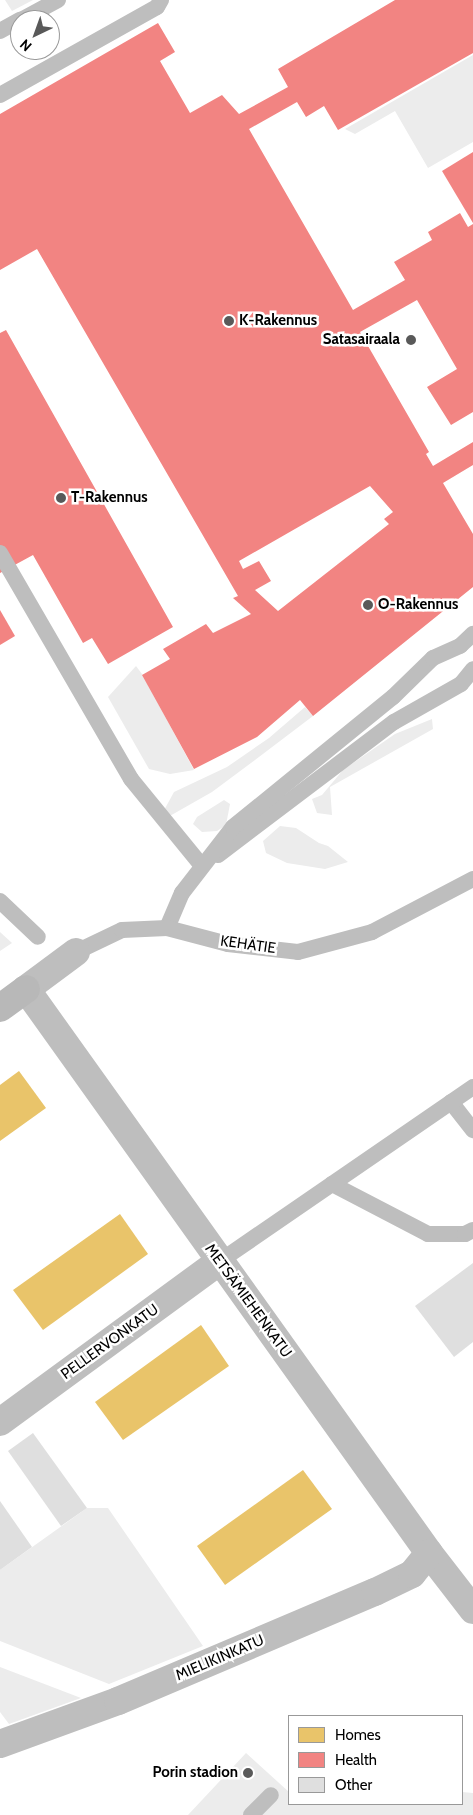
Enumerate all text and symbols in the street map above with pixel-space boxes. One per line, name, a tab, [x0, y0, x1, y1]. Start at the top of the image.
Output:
north arrow	[10, 10, 60, 60]
text: N	[16, 35, 35, 55]
place label: K-Rakennus	[239, 312, 317, 330]
marker: K-Rakennus	[223, 315, 235, 327]
place label: Satasairaala	[323, 331, 400, 349]
marker: Satasairaala	[404, 333, 418, 347]
place label: T-Rakennus	[71, 489, 148, 507]
marker: T-Rakennus	[55, 492, 67, 504]
place label: O-Rakennus	[378, 596, 458, 614]
marker: O-Rakennus	[362, 599, 374, 611]
street label: KEHÄTIE	[219, 932, 277, 958]
street label: METSÄMIEHENKATU	[201, 1241, 295, 1361]
street label: PELLERVONKATU	[58, 1301, 162, 1383]
street label: MIELIKINKATU	[173, 1631, 267, 1685]
legend	[288, 1715, 463, 1805]
text: Homes	[335, 1726, 381, 1744]
text: Health	[335, 1751, 377, 1769]
place label: Porin stadion	[153, 1764, 238, 1782]
marker: Porin stadion	[242, 1767, 254, 1779]
text: Other	[335, 1776, 372, 1794]

